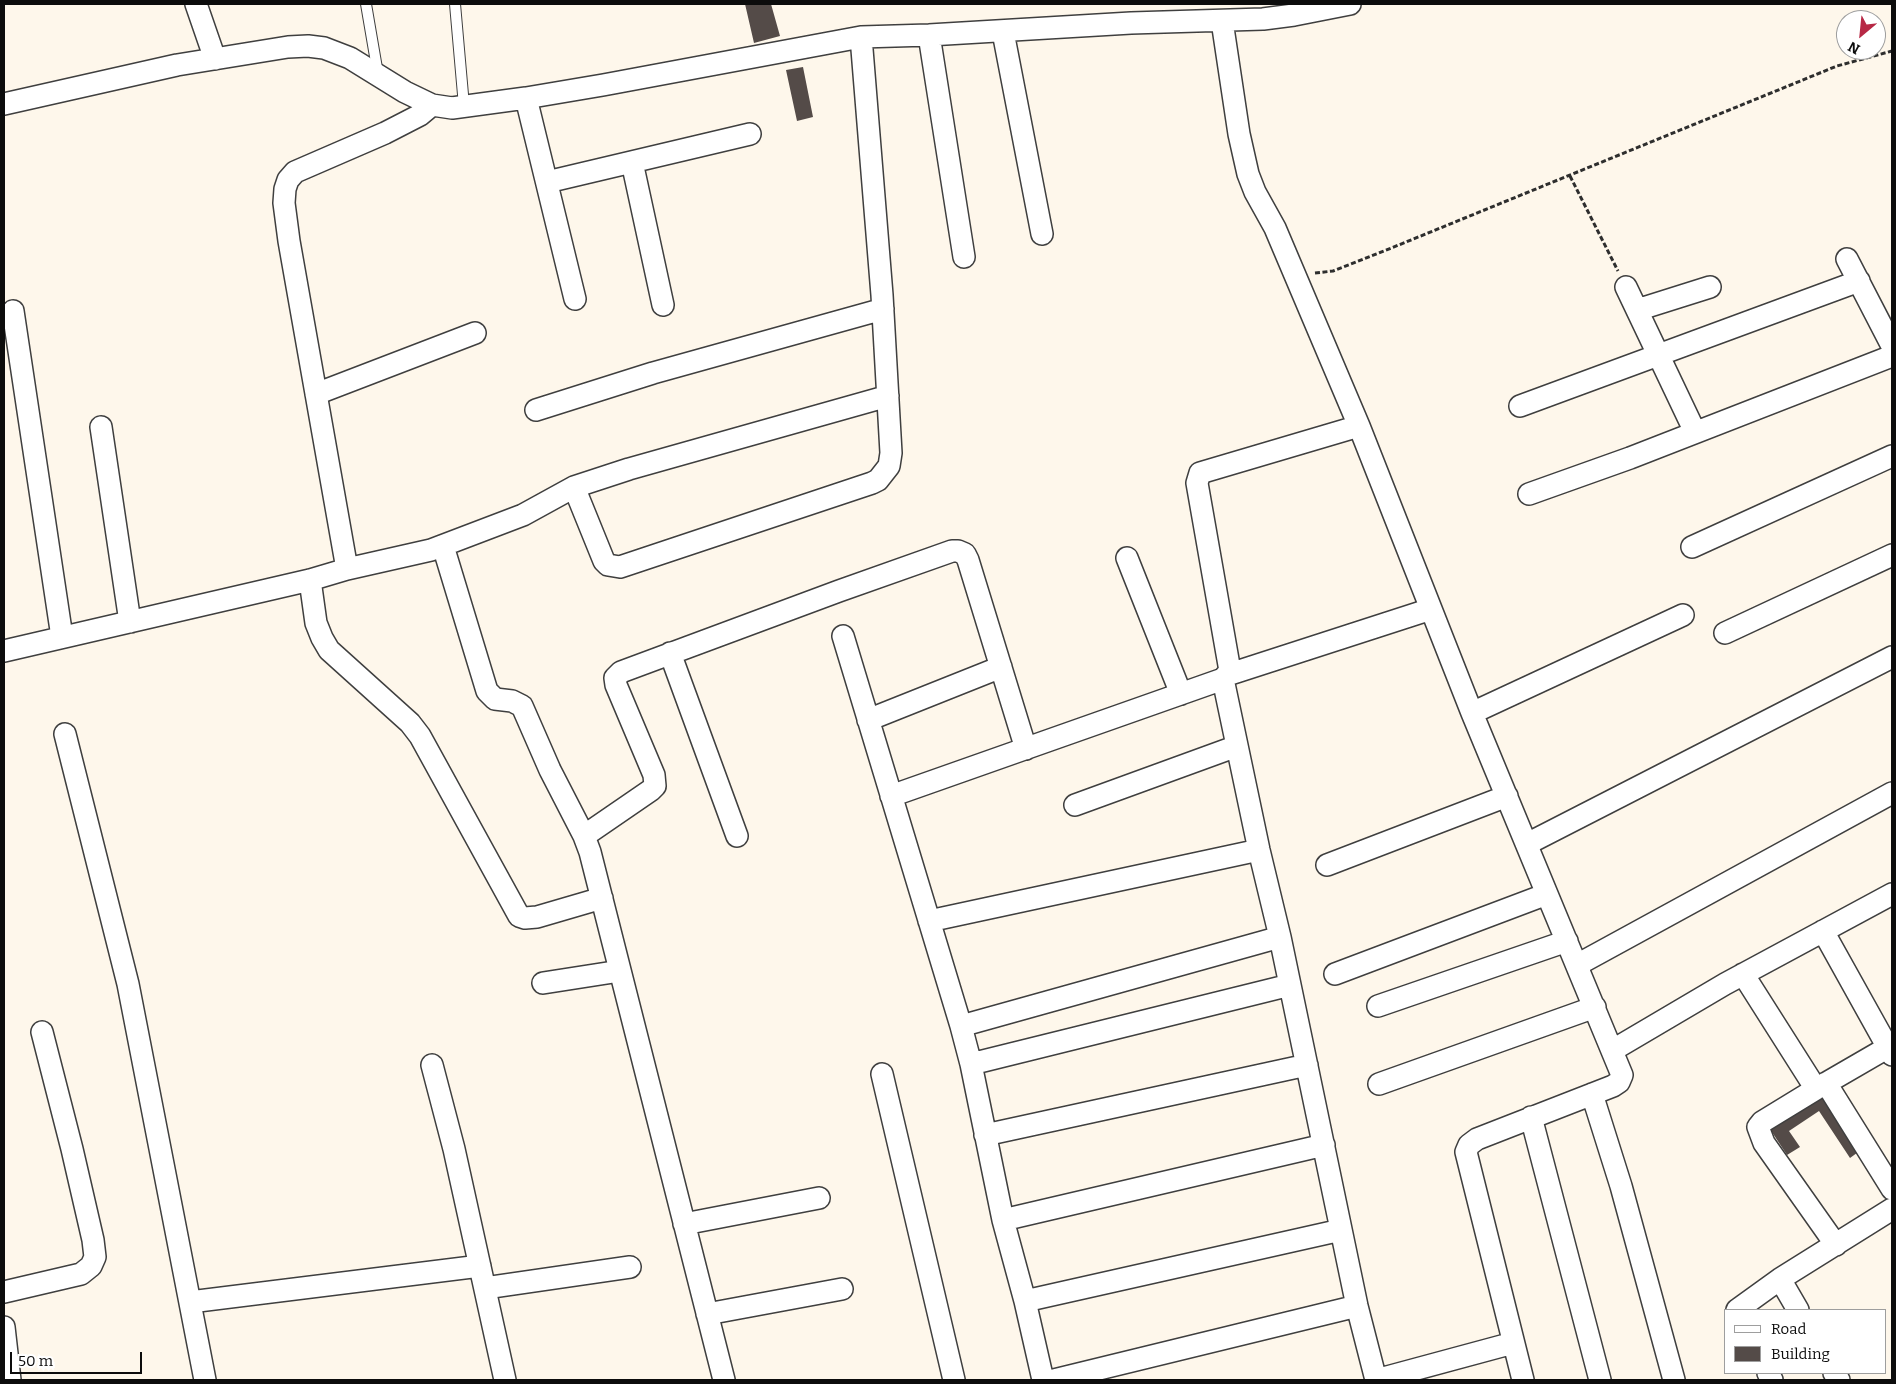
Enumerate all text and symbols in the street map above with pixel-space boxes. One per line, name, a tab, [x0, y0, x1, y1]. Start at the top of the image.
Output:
north arrow	[1836, 10, 1886, 60]
text: N	[1845, 38, 1863, 58]
legend	[1724, 1309, 1886, 1374]
text: Road	[1771, 1320, 1806, 1338]
scale bar	[12, 1342, 145, 1374]
text: Building	[1771, 1345, 1830, 1363]
text: 50 m	[18, 1352, 53, 1370]

